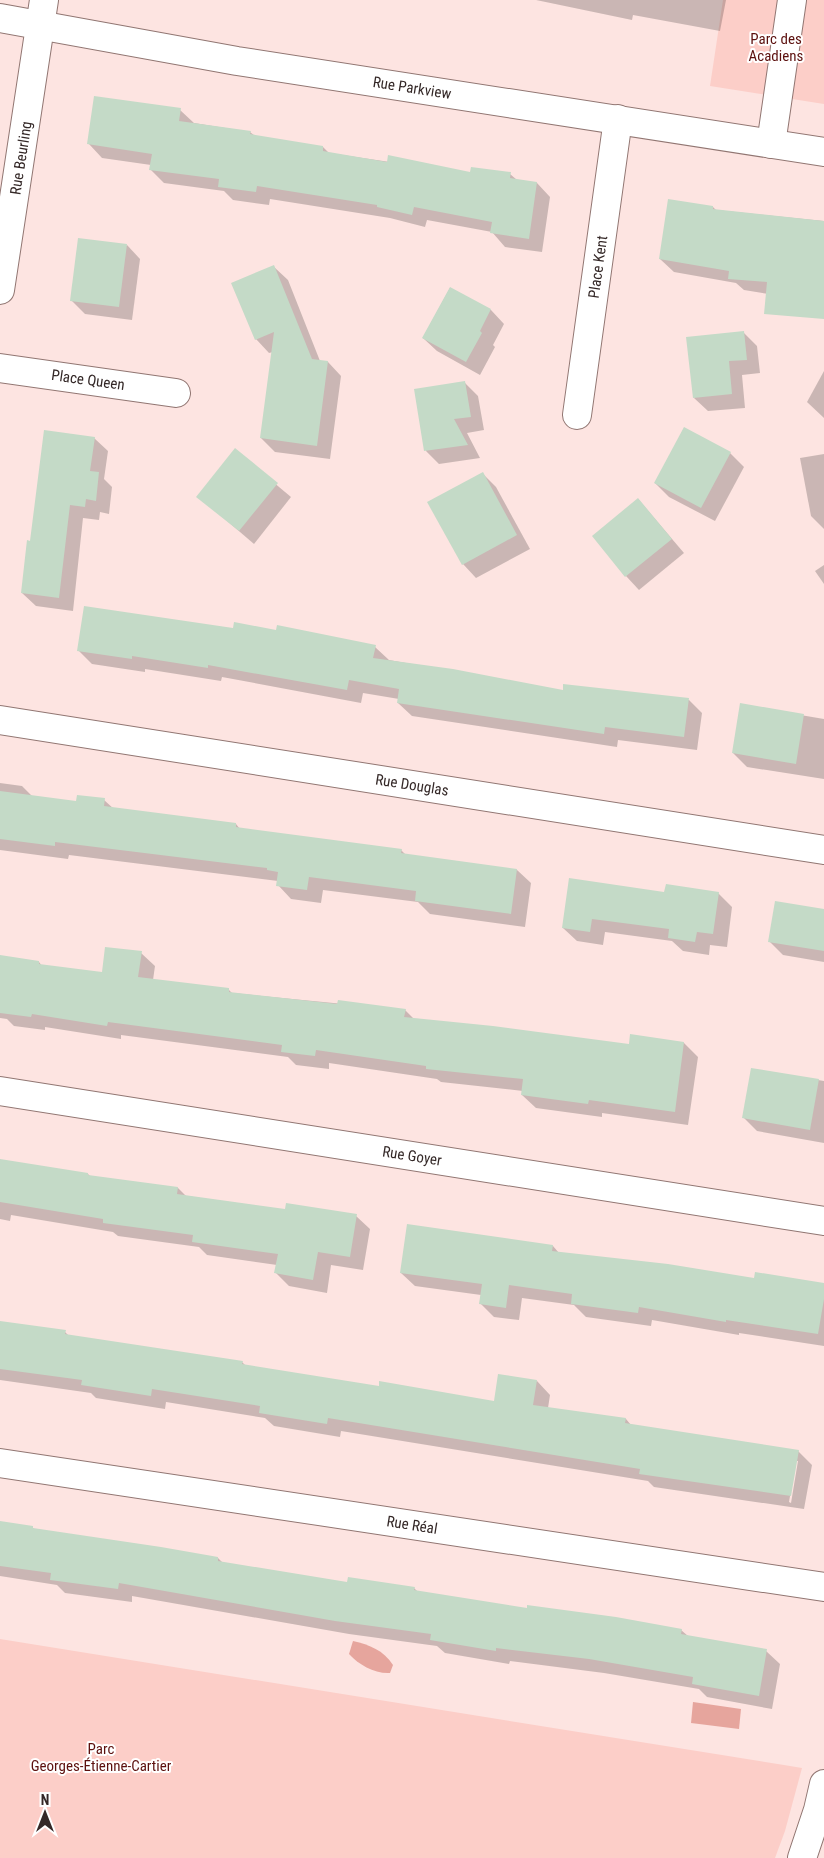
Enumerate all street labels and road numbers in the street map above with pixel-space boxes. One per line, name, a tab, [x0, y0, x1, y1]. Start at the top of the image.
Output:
street label: Rue Parkview	[372, 73, 453, 103]
street label: Rue Beurling	[6, 120, 36, 196]
street label: Place Kent	[585, 235, 611, 299]
street label: Place Queen	[50, 366, 126, 394]
street label: Rue Douglas	[374, 770, 450, 800]
street label: Rue Goyer	[381, 1142, 443, 1170]
street label: Rue Réal	[385, 1512, 439, 1538]

